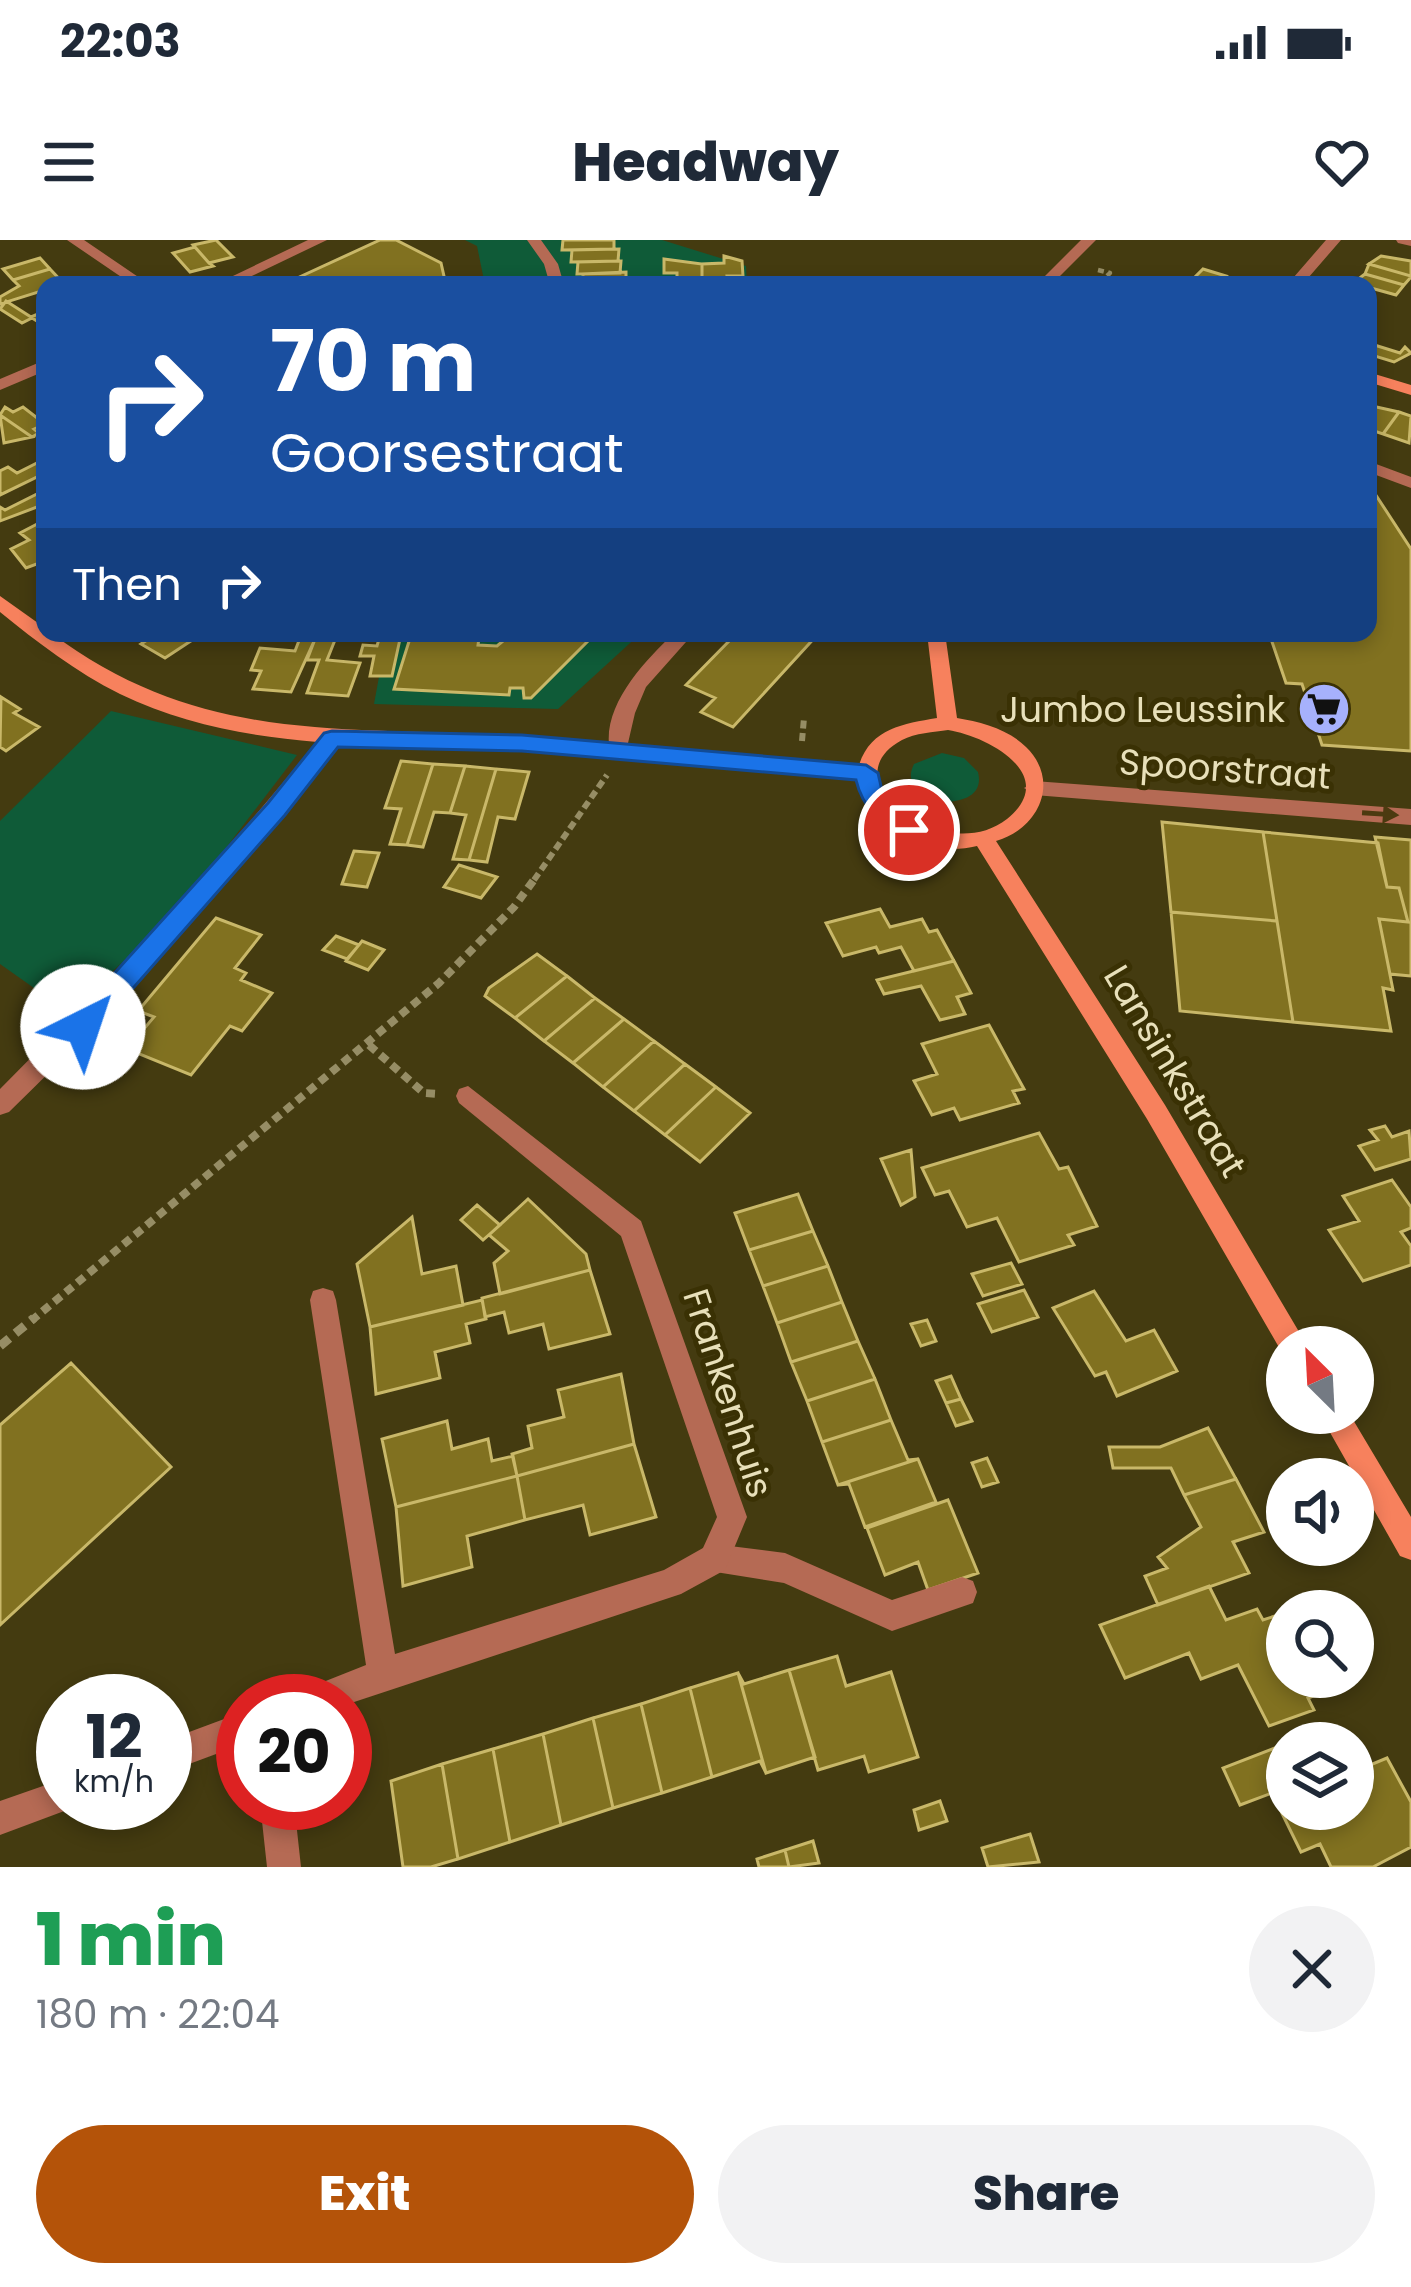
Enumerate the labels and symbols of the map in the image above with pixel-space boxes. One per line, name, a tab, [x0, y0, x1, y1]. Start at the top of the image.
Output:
supermarket icon: Jumbo Leussink	[1296, 681, 1352, 737]
place label: Jumbo Leussink	[1000, 684, 1285, 735]
street label: Spoorstraat	[1117, 736, 1333, 802]
pin	[858, 779, 960, 881]
one-way arrow	[1362, 805, 1399, 824]
street label: Lansinkstraat	[1092, 955, 1258, 1187]
position arrow	[20, 964, 146, 1090]
street label: Frankenhuis	[670, 1282, 786, 1504]
north arrow	[1266, 1326, 1374, 1434]
speed limit sign: 20	[216, 1674, 372, 1830]

